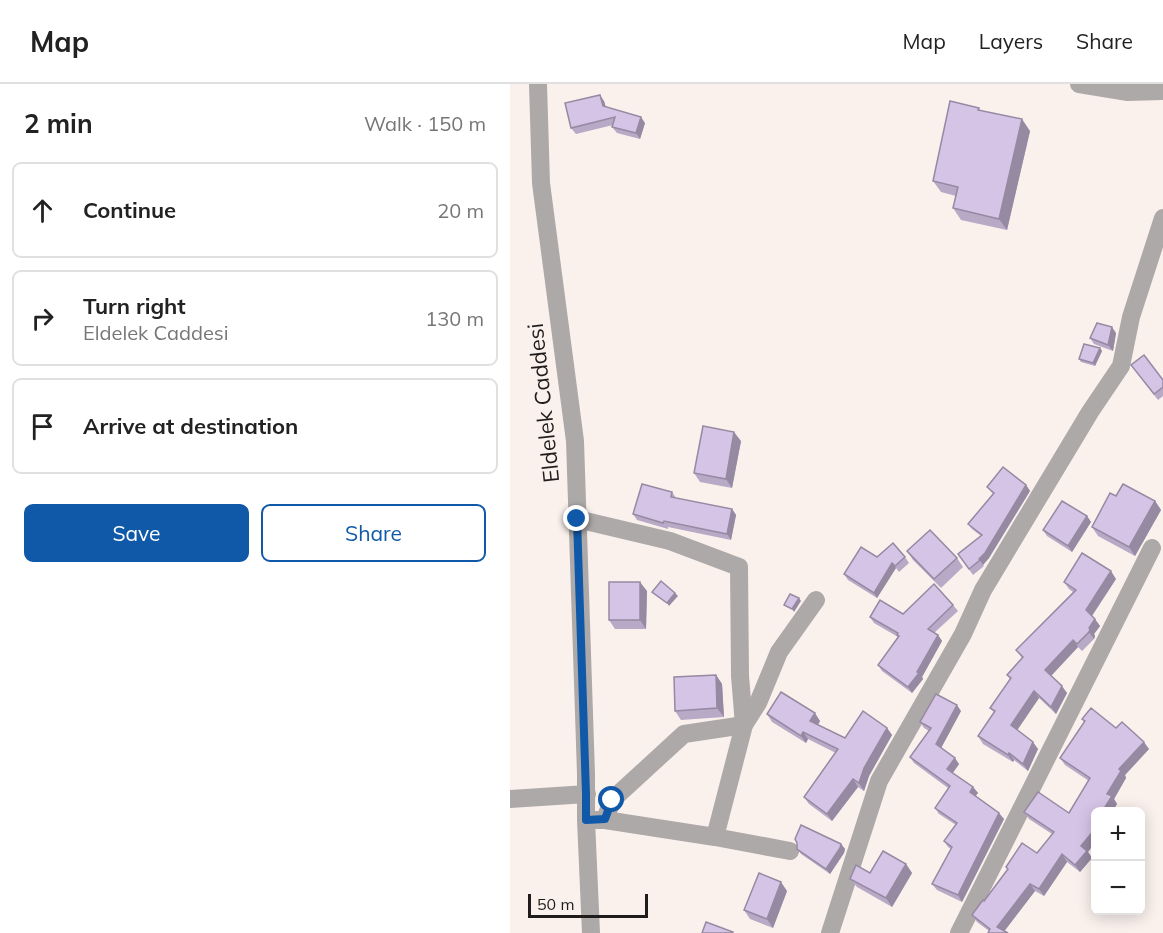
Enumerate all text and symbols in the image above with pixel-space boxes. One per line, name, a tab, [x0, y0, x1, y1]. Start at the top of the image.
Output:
text: Map	[30, 24, 89, 59]
text: Map	[903, 28, 946, 54]
text: Layers	[979, 28, 1043, 54]
text: Share	[1076, 28, 1133, 54]
text: 2 min	[24, 107, 93, 140]
text: Walk · 150 m	[364, 111, 486, 136]
icon: ahead	[26, 194, 59, 227]
text: Continue	[83, 196, 176, 224]
text: 20 m	[437, 198, 484, 223]
text: Turn right	[83, 292, 186, 320]
icon: right	[26, 302, 59, 335]
text: 130 m	[425, 306, 484, 331]
text: Eldelek Caddesi	[83, 320, 228, 345]
street label: Eldelek Caddesi	[521, 322, 565, 484]
icon: arrive	[26, 410, 59, 443]
text: Arrive at destination	[83, 412, 298, 440]
button: Save	[24, 504, 249, 562]
button: Share	[261, 504, 486, 562]
route end	[563, 505, 589, 531]
route start	[598, 786, 624, 812]
map controls	[1091, 807, 1145, 915]
button: +	[1091, 807, 1145, 861]
button: −	[1091, 861, 1145, 915]
scale bar	[528, 891, 648, 918]
text: 50 m	[537, 894, 574, 914]

